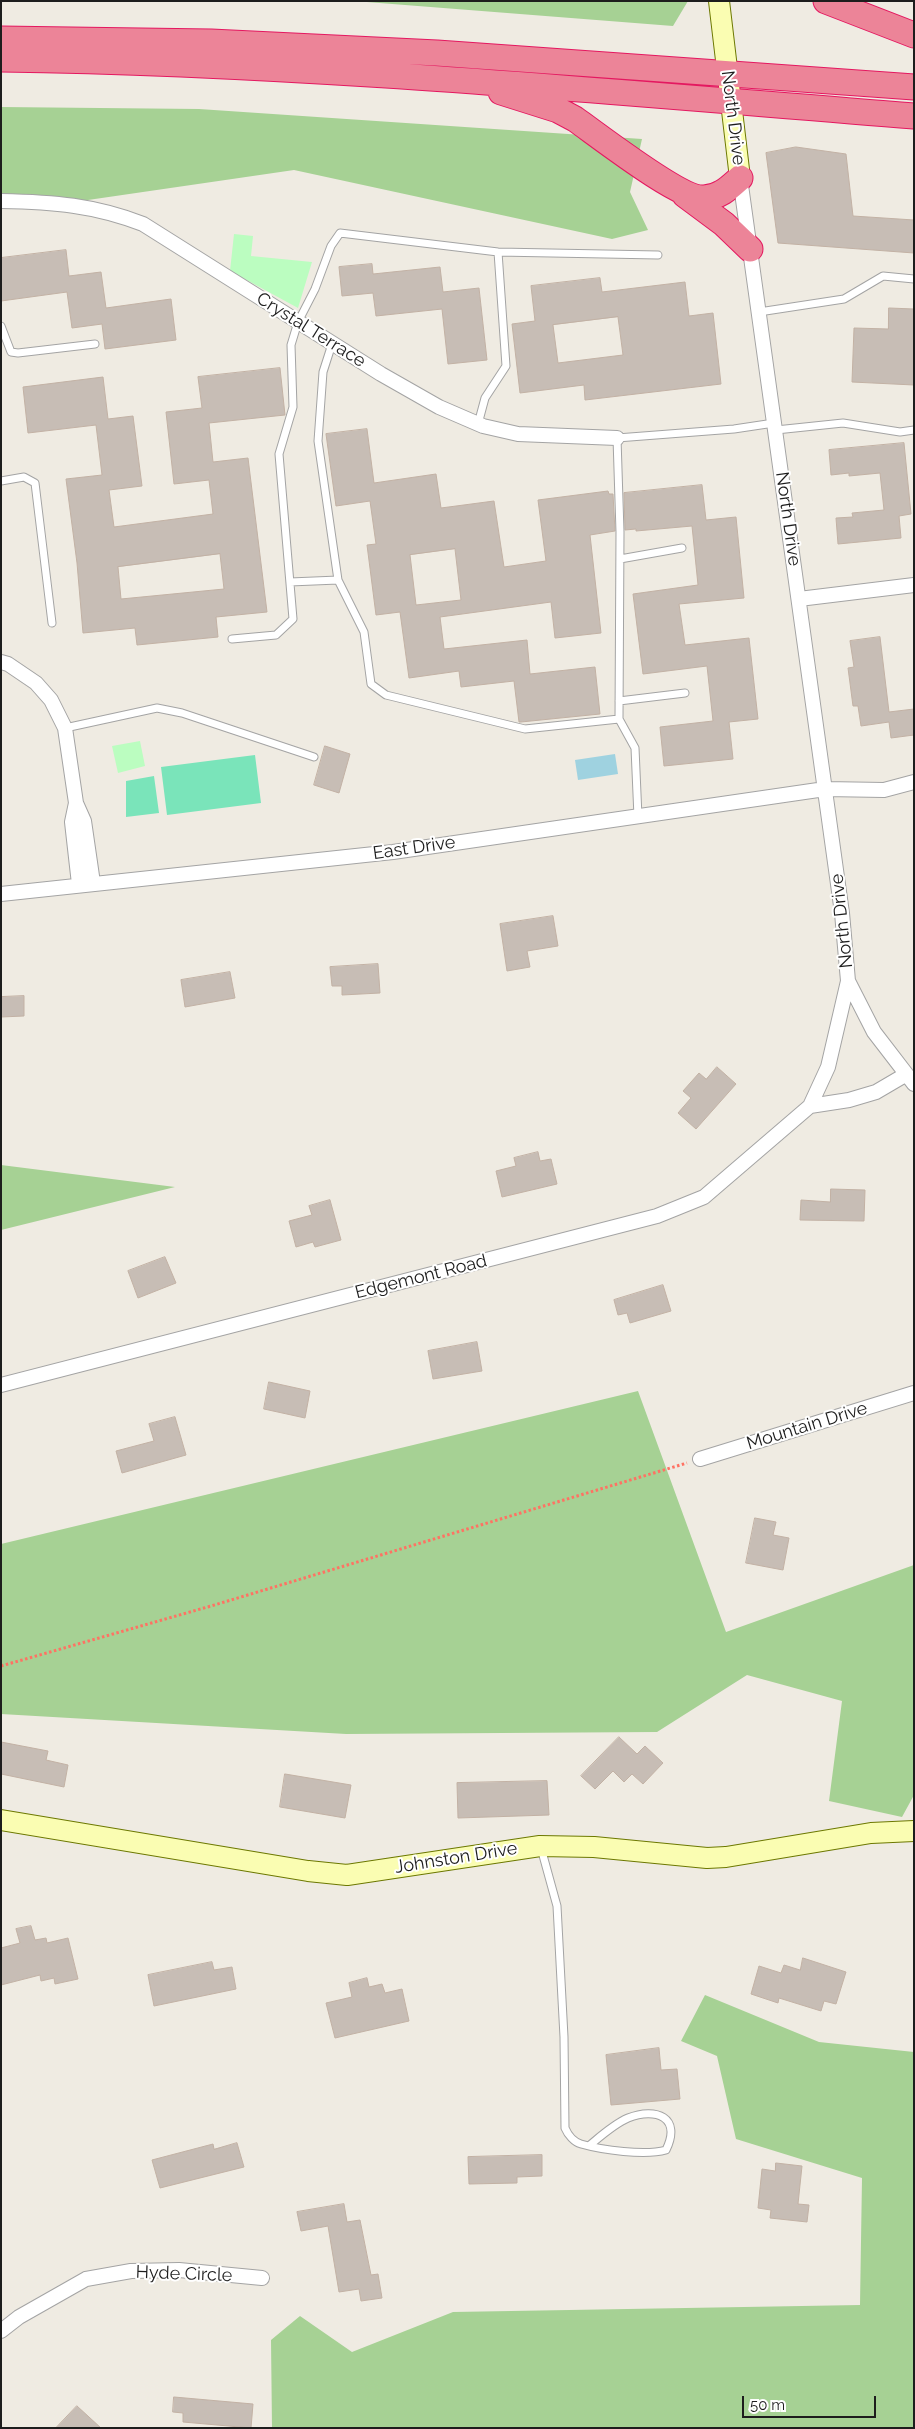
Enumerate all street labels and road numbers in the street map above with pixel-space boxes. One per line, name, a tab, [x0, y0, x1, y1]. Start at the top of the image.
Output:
street label: North Drive	[717, 70, 749, 166]
street label: Crystal Terrace	[252, 288, 370, 372]
street label: North Drive	[771, 471, 805, 567]
street label: East Drive	[371, 832, 457, 864]
street label: North Drive	[826, 873, 858, 969]
street label: Edgemont Road	[353, 1250, 489, 1304]
street label: Mountain Drive	[744, 1397, 870, 1455]
street label: Johnston Drive	[393, 1838, 519, 1878]
street label: Hyde Circle	[135, 2262, 233, 2286]

